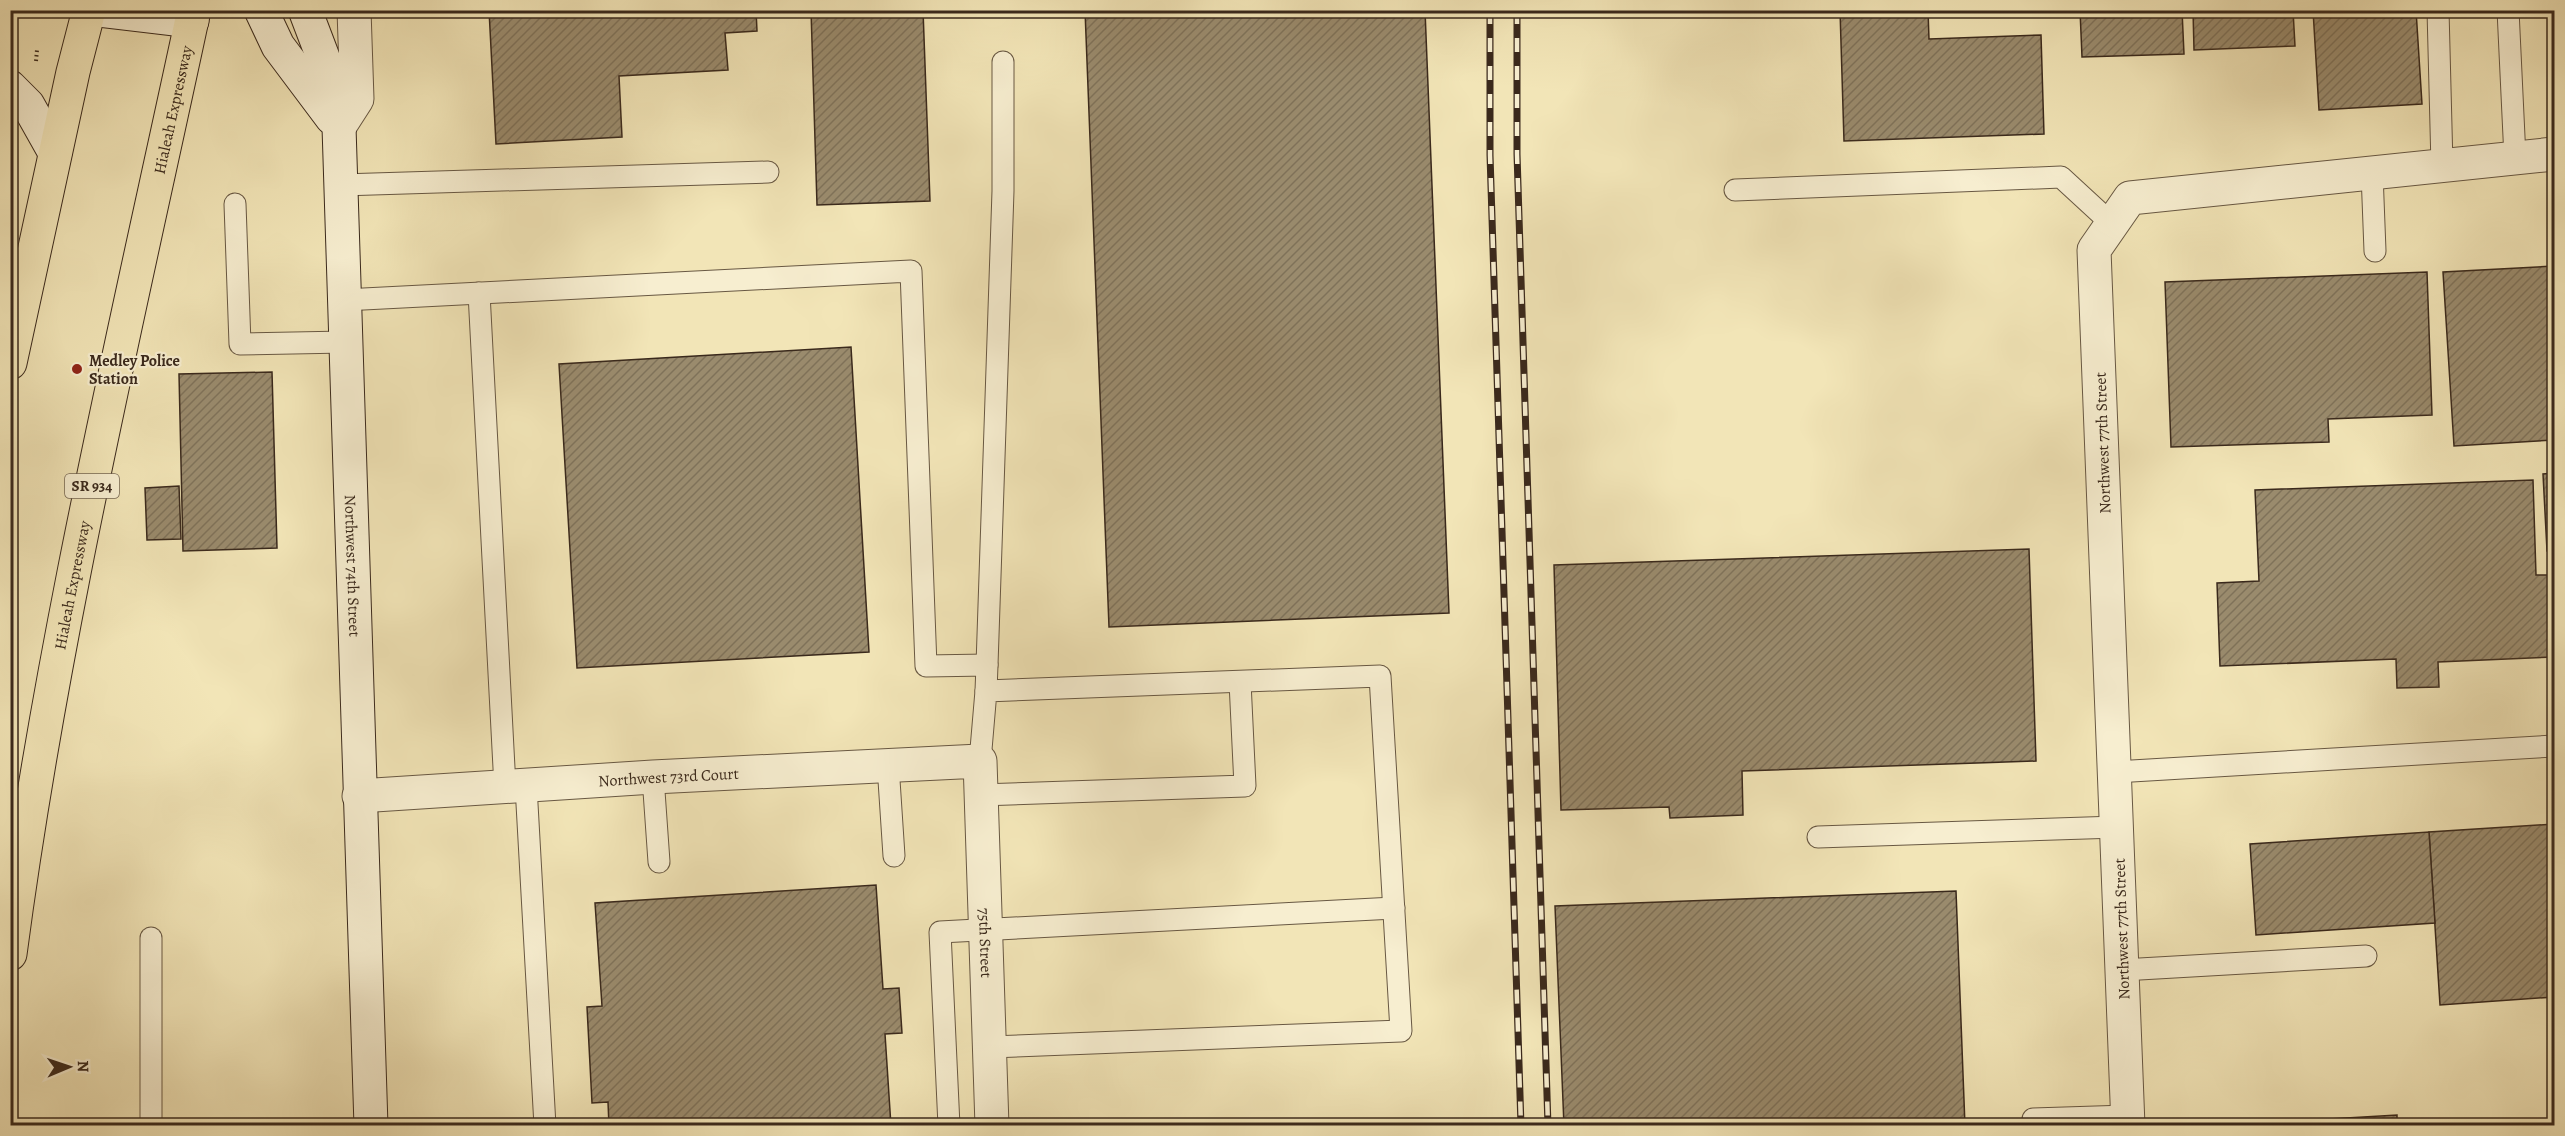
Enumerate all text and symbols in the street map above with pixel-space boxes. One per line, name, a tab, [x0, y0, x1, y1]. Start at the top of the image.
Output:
street label: Hialeah Expressway	[149, 43, 198, 176]
place label: Medley Police Station	[89, 350, 180, 390]
marker: Medley Police Station	[70, 362, 84, 376]
street label: Northwest 77th Street	[2090, 372, 2116, 514]
road number: SR 934	[65, 474, 119, 498]
street label: Northwest 74th Street	[339, 494, 365, 637]
street label: Hialeah Expressway	[49, 518, 96, 652]
street label: Northwest 73rd Court	[597, 763, 739, 793]
street label: Northwest 77th Street	[2109, 858, 2135, 1000]
street label: 75th Street	[973, 908, 997, 978]
north arrow	[39, 1037, 99, 1097]
text: N	[72, 1060, 94, 1073]

